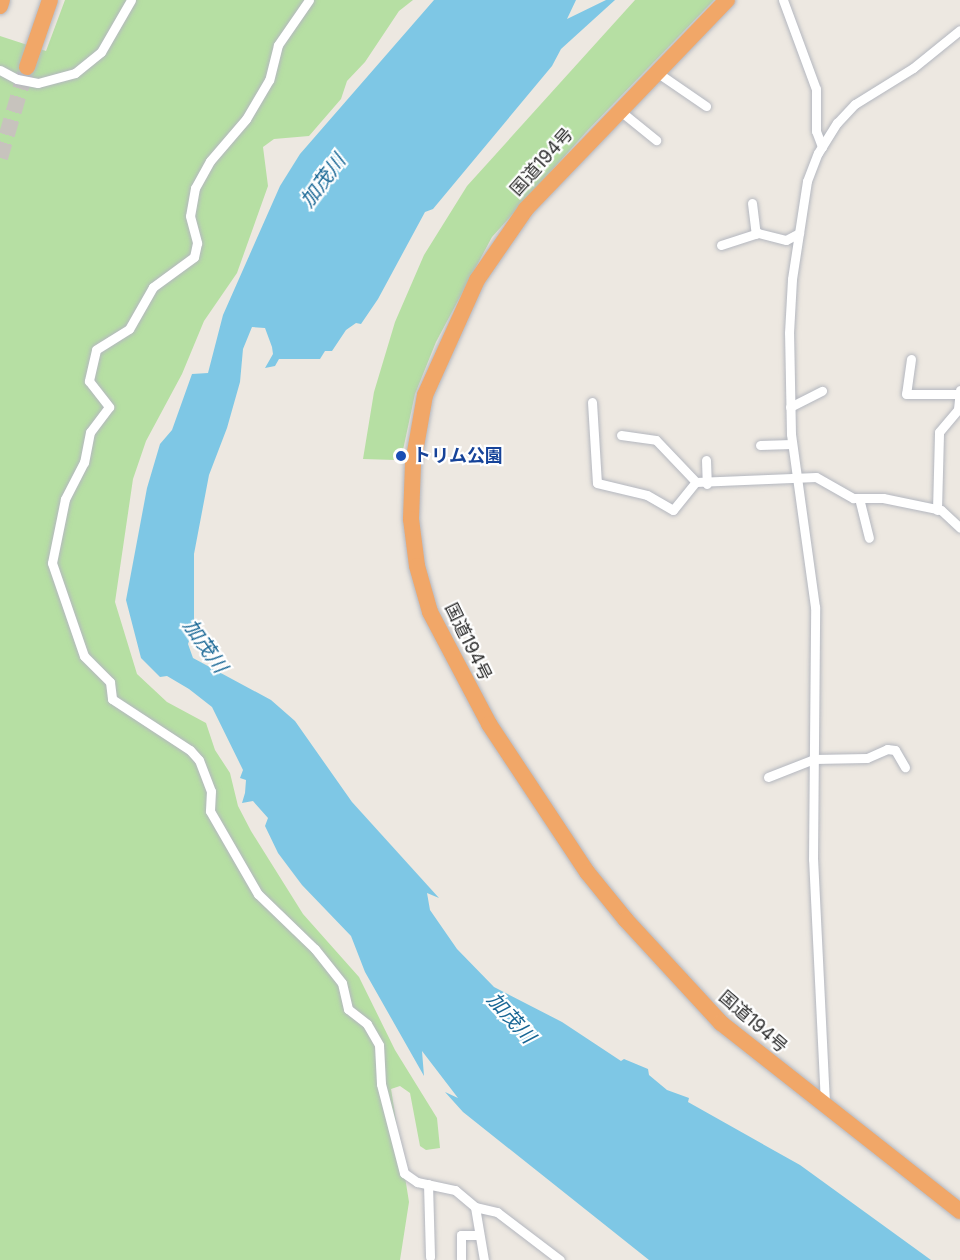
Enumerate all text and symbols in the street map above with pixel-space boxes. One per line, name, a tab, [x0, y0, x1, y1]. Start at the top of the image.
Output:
street label: 国道194号	[506, 124, 578, 200]
water label: 加茂川	[295, 150, 351, 212]
place label: トリム公園	[413, 445, 503, 467]
marker: トリム公園	[394, 449, 408, 463]
street label: 国道194号	[440, 599, 496, 685]
water label: 加茂川	[178, 615, 232, 677]
street label: 国道194号	[714, 986, 792, 1058]
water label: 加茂川	[482, 988, 540, 1048]

